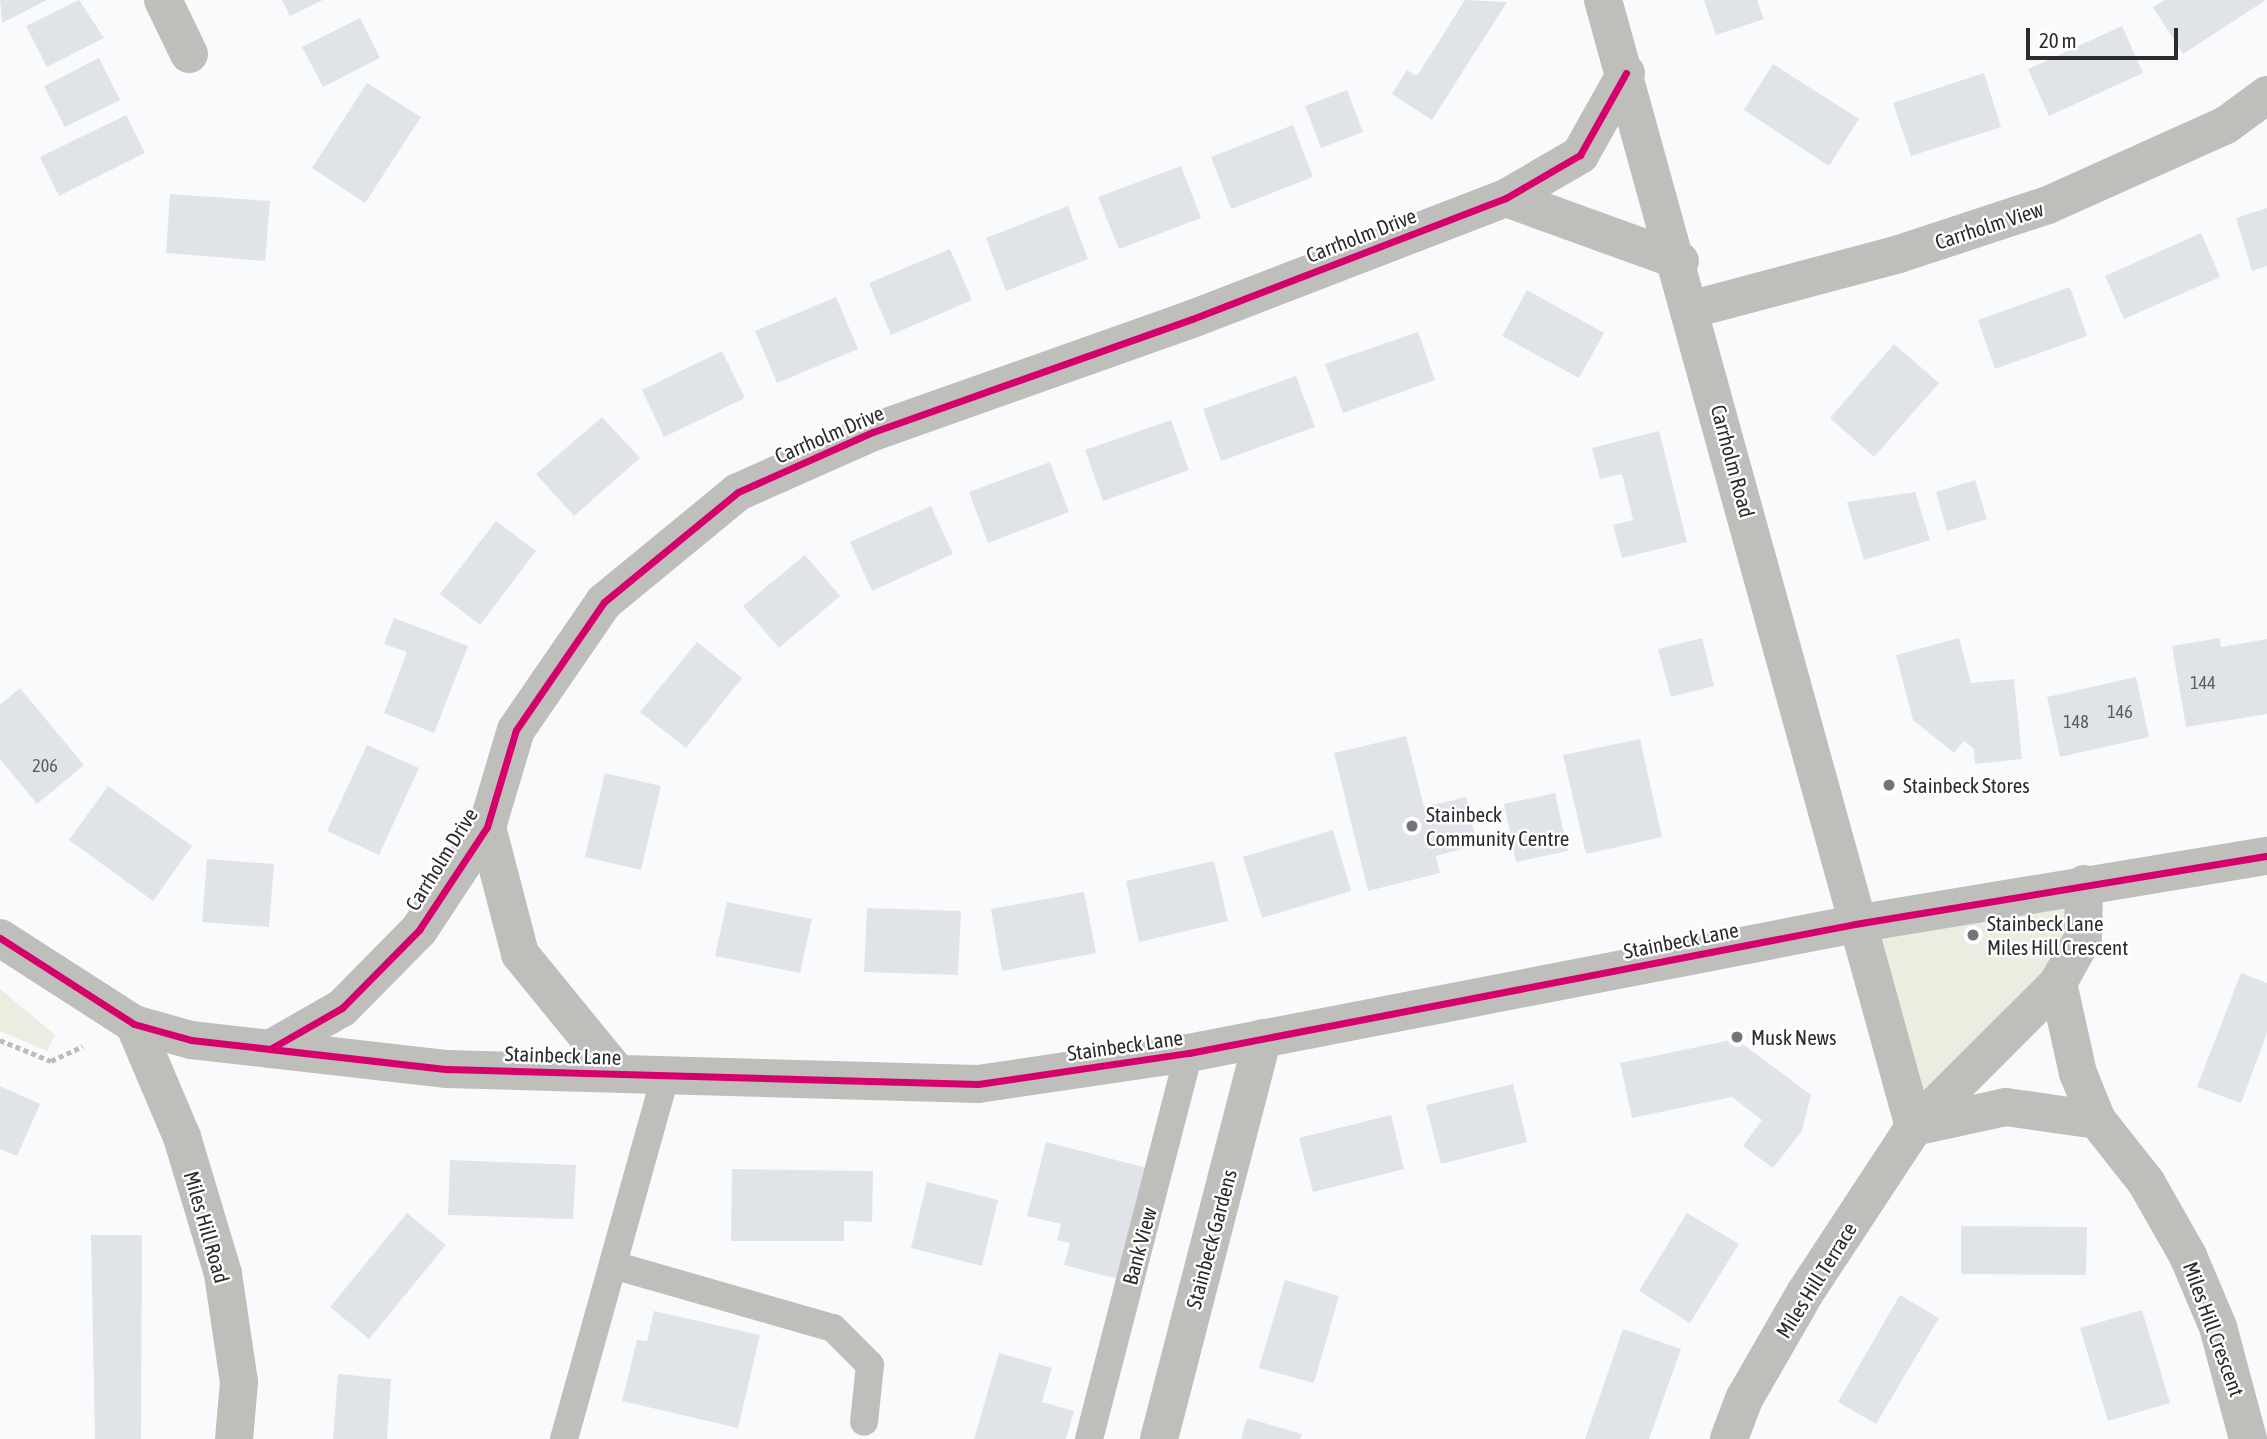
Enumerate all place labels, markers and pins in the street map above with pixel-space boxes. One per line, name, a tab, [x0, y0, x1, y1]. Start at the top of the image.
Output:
place label: Stainbeck Stores	[1903, 772, 2030, 798]
marker: Stainbeck Stores	[1881, 777, 1897, 793]
place label: Stainbeck Community Centre	[1426, 801, 1569, 851]
marker: Stainbeck Community Centre	[1404, 818, 1420, 834]
place label: Stainbeck Lane Miles Hill Crescent	[1987, 910, 2128, 960]
marker: Stainbeck Lane Miles Hill Crescent	[1965, 927, 1981, 943]
place label: Musk News	[1751, 1024, 1836, 1050]
marker: Musk News	[1729, 1029, 1745, 1045]

